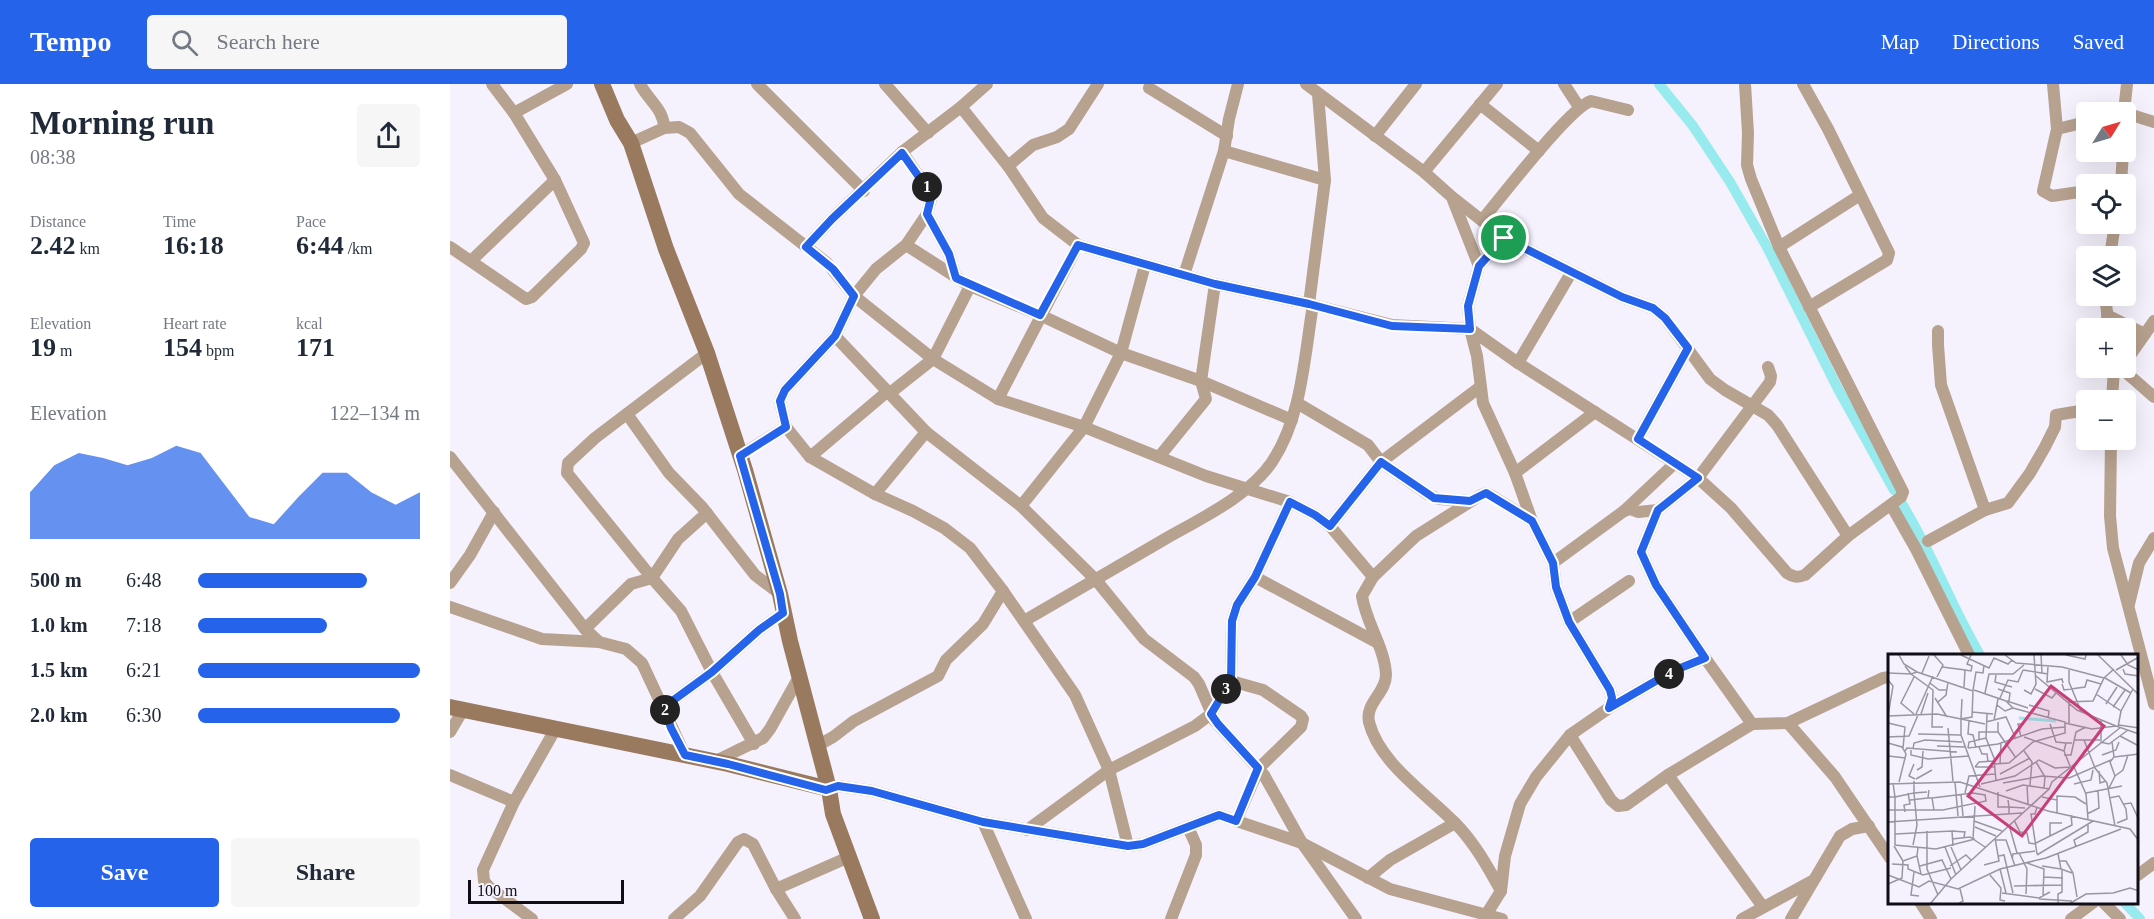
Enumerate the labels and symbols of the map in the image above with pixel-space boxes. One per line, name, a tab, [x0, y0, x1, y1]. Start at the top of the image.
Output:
north arrow	[2076, 102, 2136, 162]
pin: 1	[912, 172, 942, 202]
pin	[1478, 212, 1529, 263]
inset map	[1888, 654, 2139, 904]
pin: 4	[1654, 659, 1684, 689]
pin: 3	[1211, 674, 1241, 704]
pin: 2	[650, 695, 680, 725]
scale bar	[468, 877, 624, 904]

